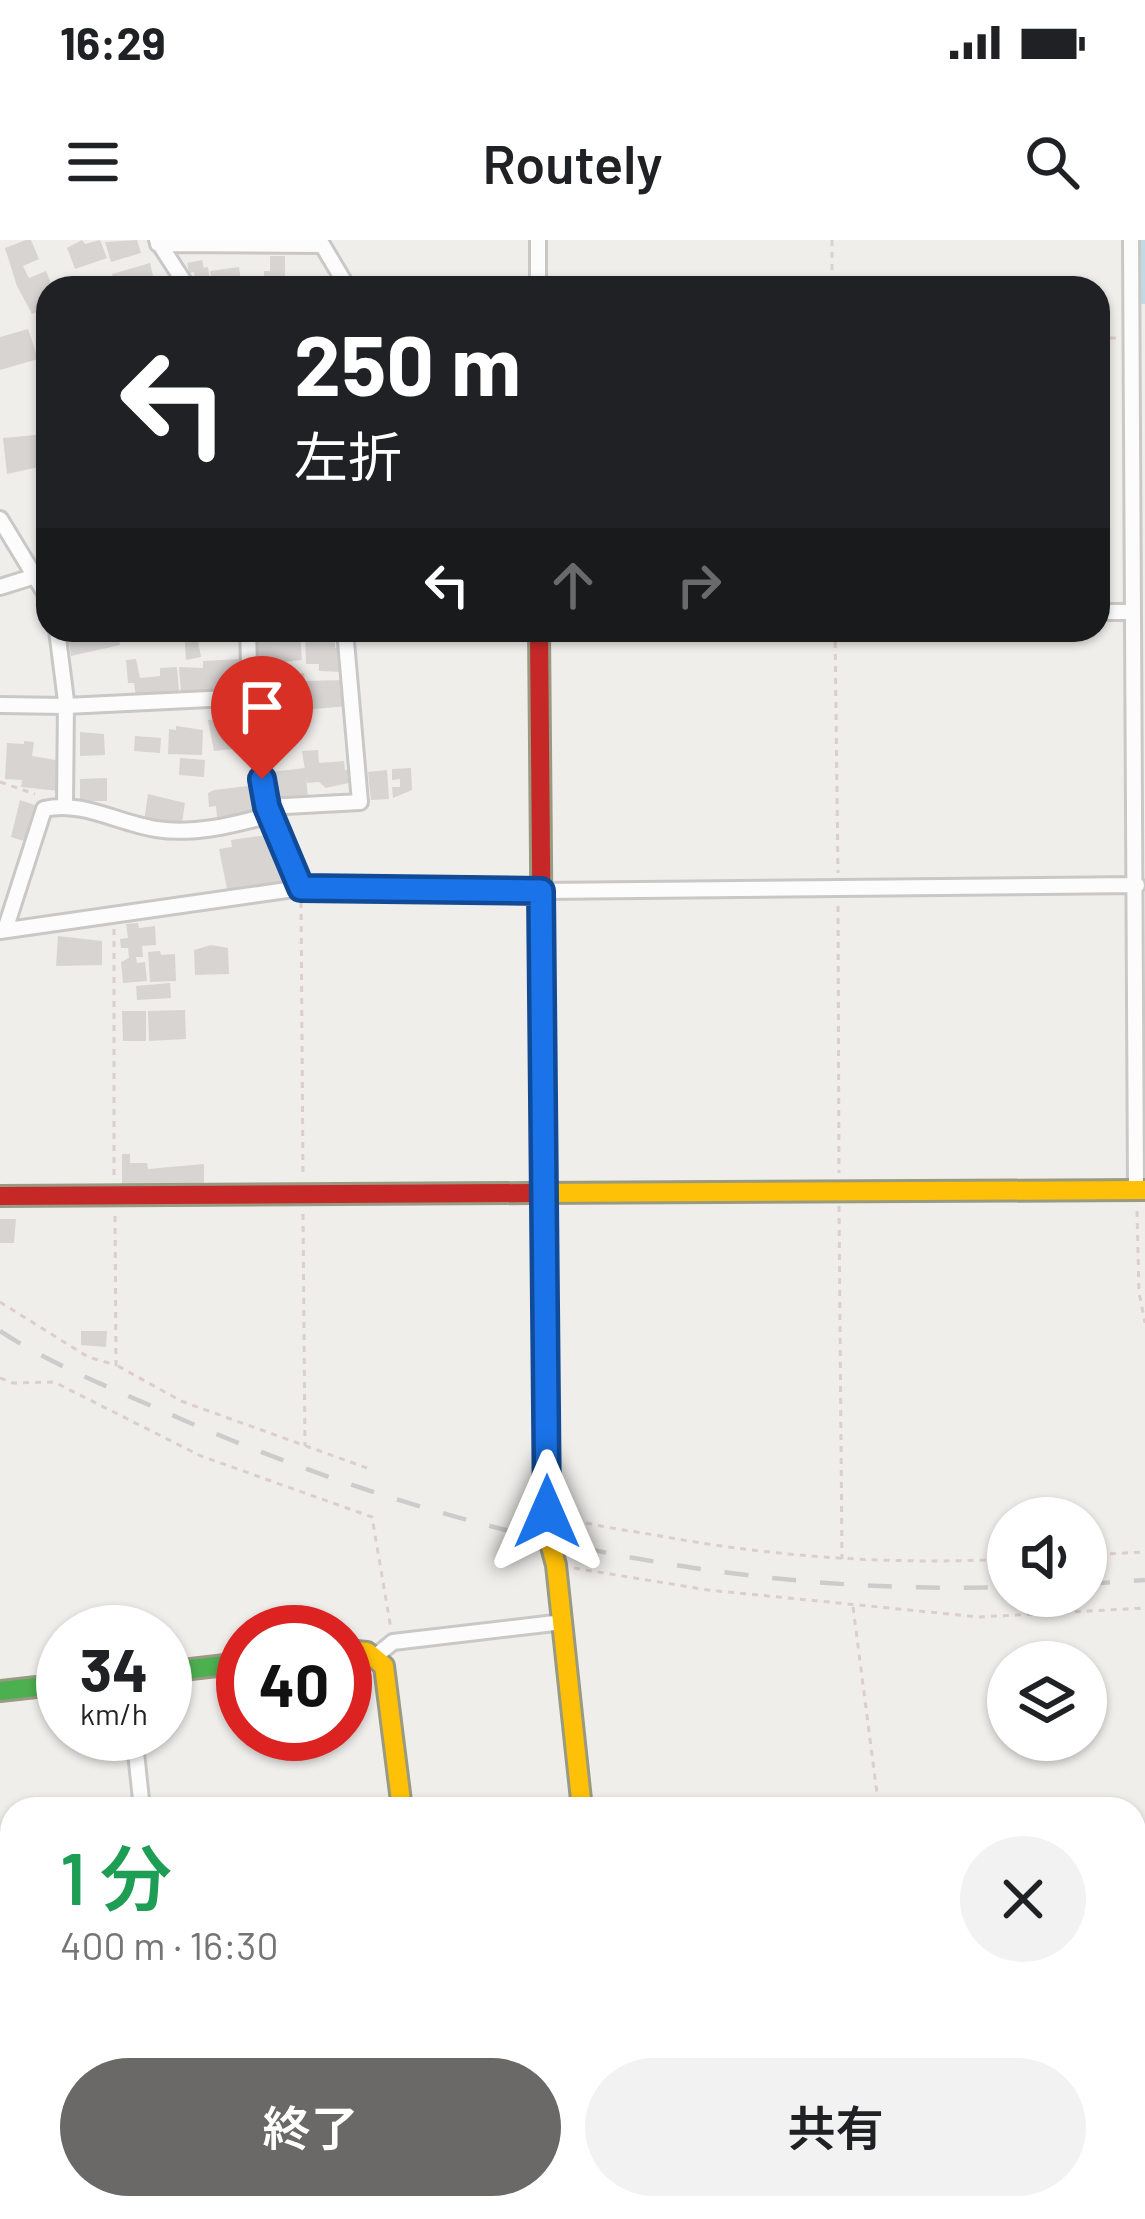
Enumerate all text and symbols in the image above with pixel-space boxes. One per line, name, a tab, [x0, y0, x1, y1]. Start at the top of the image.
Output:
text: 16:29	[60, 15, 166, 69]
icon: menu	[60, 129, 126, 195]
icon: search	[1019, 129, 1085, 195]
text: Routely	[482, 130, 663, 195]
text: 250 m	[294, 312, 521, 413]
icon: left	[96, 324, 252, 480]
text: 左折	[294, 423, 402, 488]
icon: left	[414, 552, 480, 618]
icon: ahead	[540, 552, 606, 618]
icon: right	[666, 552, 732, 618]
pin	[211, 656, 313, 779]
icon: arrive	[229, 674, 295, 740]
position arrow	[484, 1449, 610, 1575]
map controls	[987, 1497, 1107, 1761]
button: sound	[987, 1497, 1107, 1617]
speed limit sign: 40	[216, 1605, 372, 1761]
text: 34	[80, 1632, 148, 1704]
button: layers	[987, 1641, 1107, 1761]
text: km/h	[80, 1695, 148, 1731]
text: 1 分	[60, 1833, 172, 1919]
button: close	[960, 1836, 1086, 1962]
text: 400 m · 16:30	[60, 1921, 278, 1968]
button: 終了	[60, 2058, 561, 2196]
button: 共有	[585, 2058, 1086, 2196]

